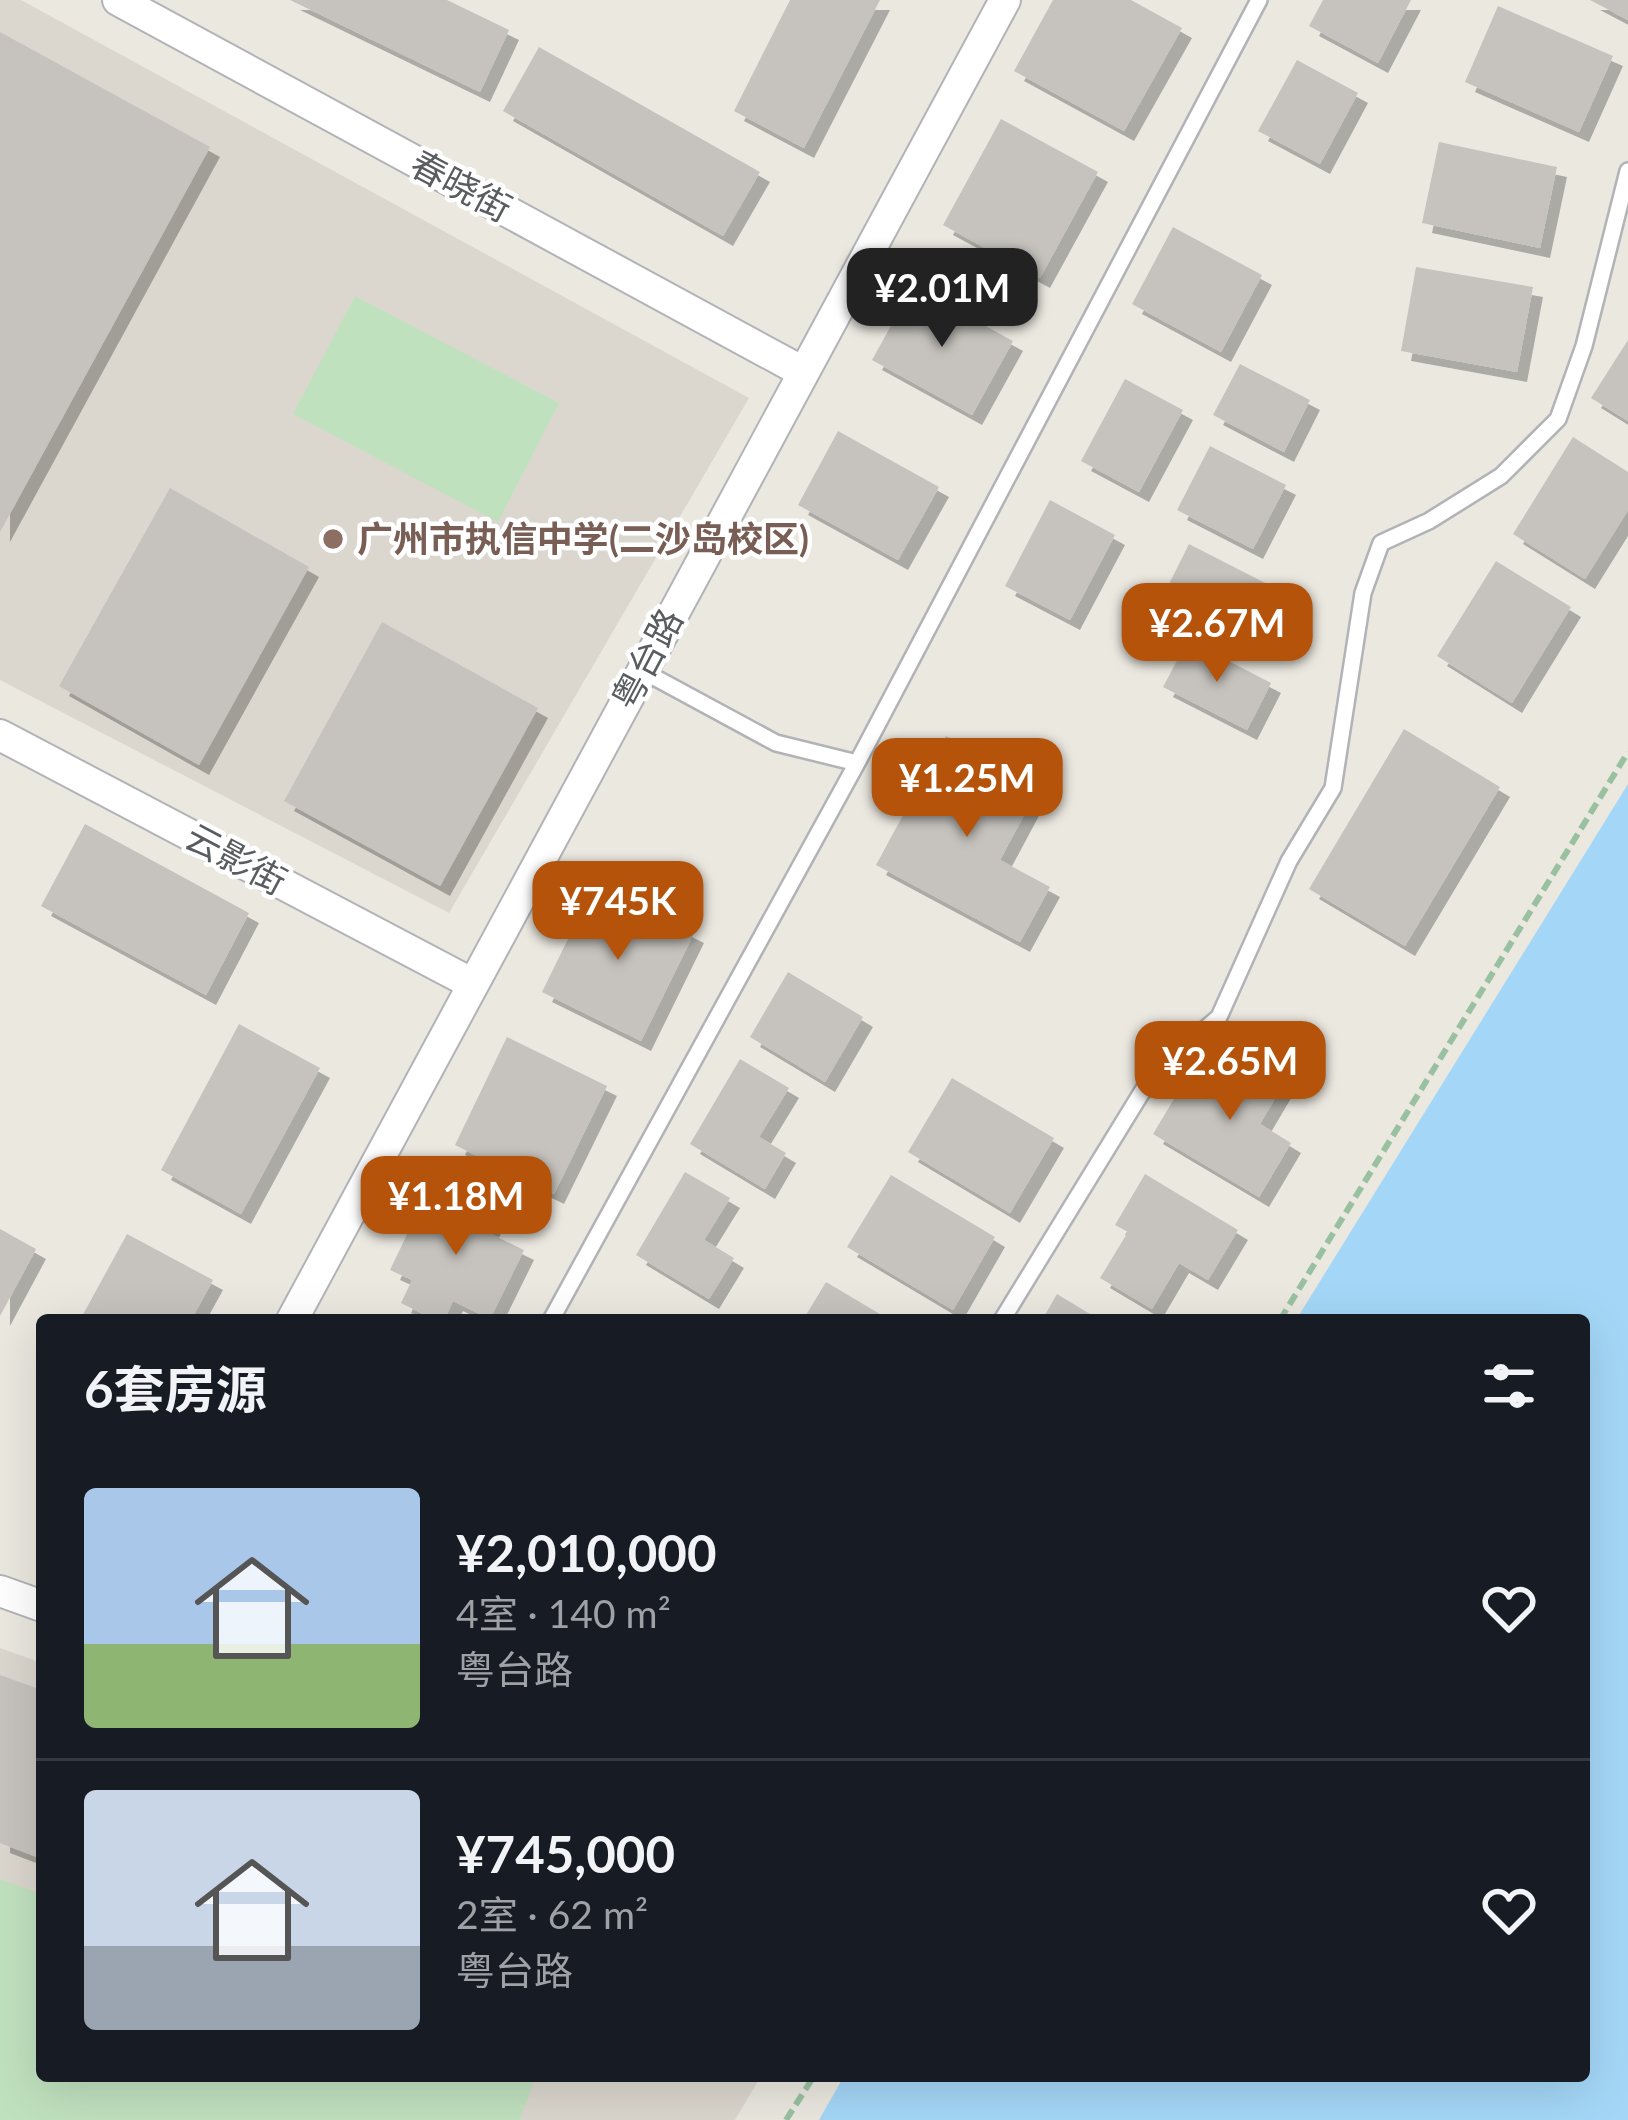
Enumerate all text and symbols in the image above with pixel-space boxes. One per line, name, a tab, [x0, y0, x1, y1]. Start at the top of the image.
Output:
street label: 春晓街	[403, 140, 519, 230]
pin: ¥2.01M	[844, 248, 1040, 350]
text: ¥2.01M	[874, 264, 1010, 310]
place label: 广州市执信中学(二沙岛校区)	[357, 516, 809, 560]
marker: 广州市执信中学(二沙岛校区)	[320, 526, 346, 552]
pin: ¥2.67M	[1119, 583, 1315, 685]
text: ¥2.67M	[1149, 599, 1285, 645]
street label: 粤台路	[601, 601, 691, 717]
pin: ¥1.25M	[869, 738, 1065, 840]
text: ¥1.25M	[899, 754, 1035, 800]
street label: 云影街	[178, 813, 294, 903]
pin: ¥745K	[534, 861, 702, 963]
text: ¥745K	[559, 877, 677, 923]
pin: ¥2.65M	[1132, 1021, 1328, 1123]
text: ¥2.65M	[1162, 1037, 1298, 1083]
pin: ¥1.18M	[358, 1156, 554, 1258]
text: ¥1.18M	[388, 1172, 524, 1218]
icon: filters	[1476, 1353, 1542, 1419]
text: 6套房源	[84, 1358, 267, 1419]
text: ¥2,010,000	[456, 1522, 717, 1583]
icon: home	[180, 1536, 324, 1680]
icon: heart	[1476, 1575, 1542, 1641]
text: 4室 · 140 m²	[456, 1590, 671, 1636]
text: 粤台路	[456, 1646, 573, 1692]
text: ¥745,000	[456, 1823, 675, 1884]
icon: home	[180, 1838, 324, 1982]
icon: heart	[1476, 1877, 1542, 1943]
text: 2室 · 62 m²	[456, 1891, 648, 1937]
text: 粤台路	[456, 1947, 573, 1993]

